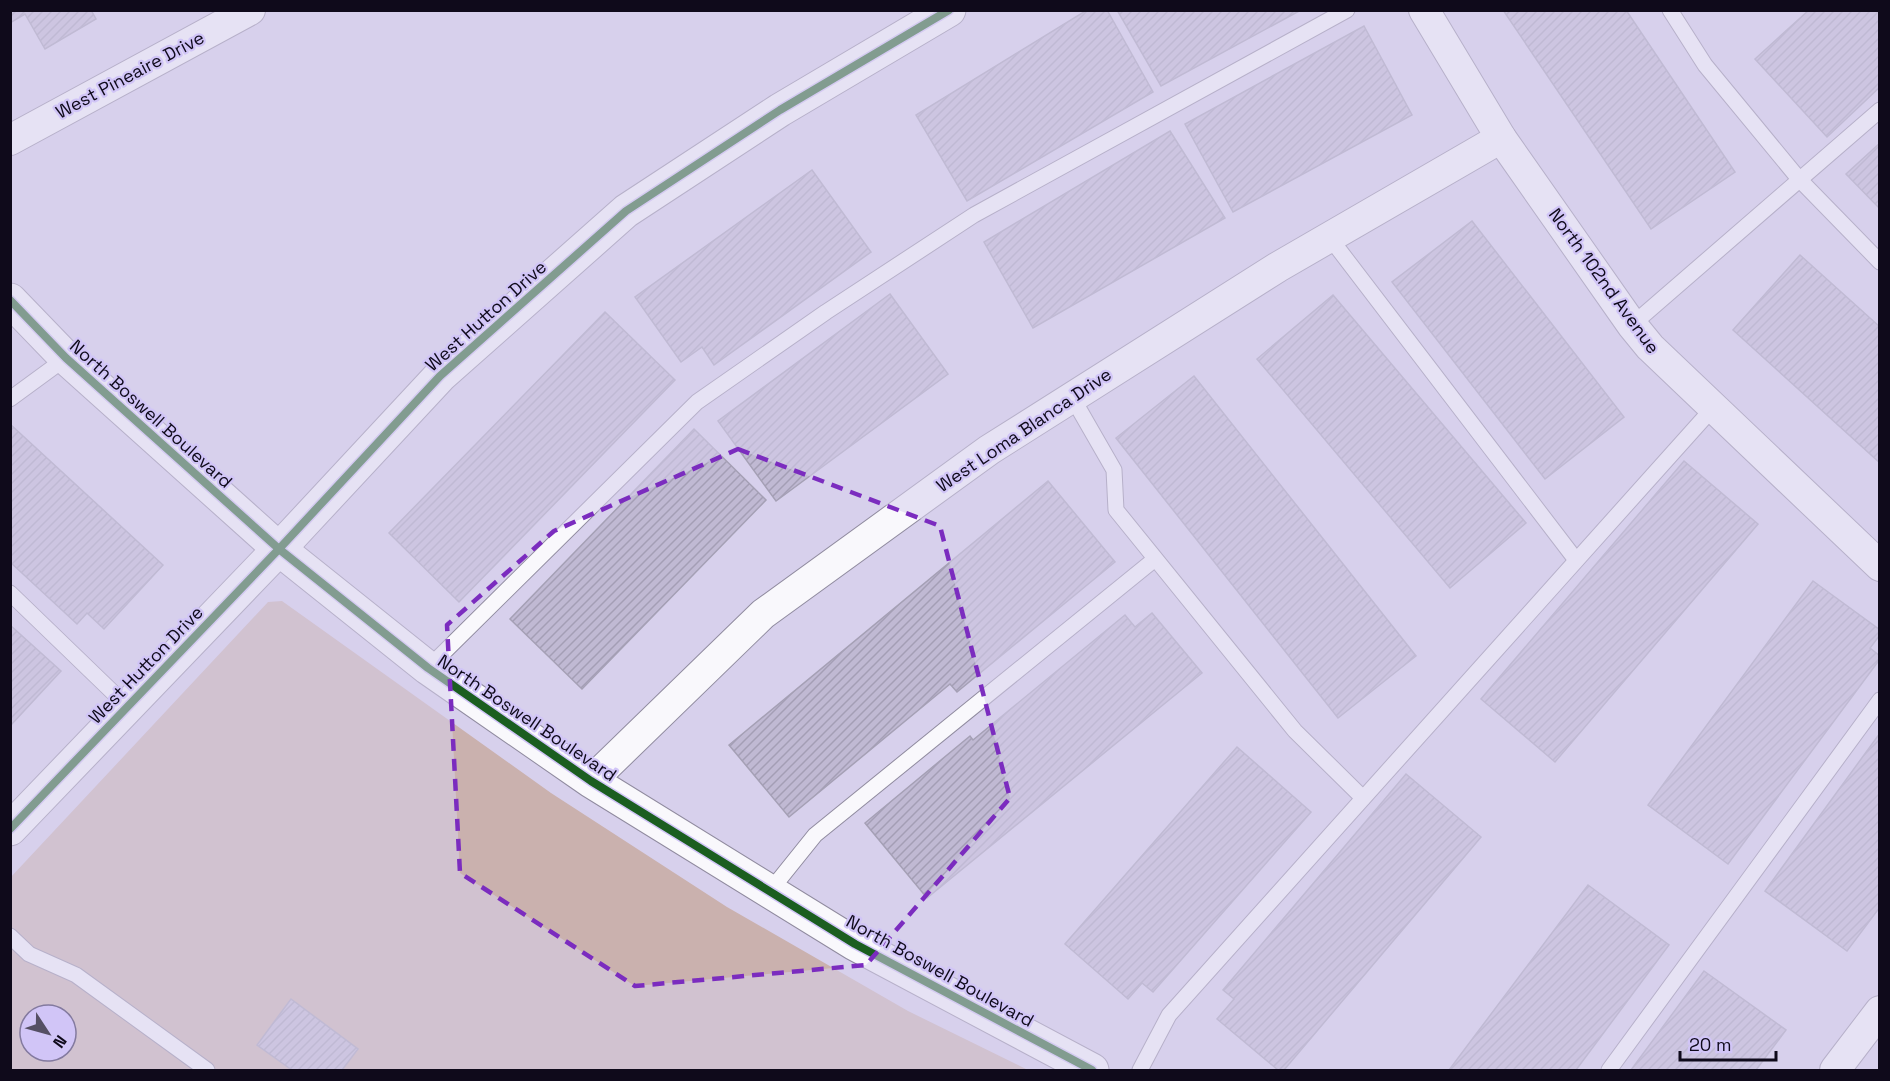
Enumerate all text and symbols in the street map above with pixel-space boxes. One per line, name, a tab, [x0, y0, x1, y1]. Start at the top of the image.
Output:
street label: West Pineaire Drive	[52, 26, 208, 123]
street label: North 102nd Avenue	[1544, 203, 1665, 358]
street label: West Hutton Drive	[420, 255, 551, 376]
street label: North Boswell Boulevard	[65, 334, 237, 493]
street label: West Loma Blanca Drive	[932, 362, 1116, 497]
street label: West Hutton Drive	[83, 601, 208, 728]
street label: North Boswell Boulevard	[433, 649, 621, 786]
street label: North Boswell Boulevard	[842, 909, 1038, 1032]
north arrow	[18, 1003, 78, 1063]
scale bar	[1680, 1024, 1776, 1062]
text: N	[48, 1031, 71, 1052]
text: 20 m	[1689, 1033, 1732, 1056]

